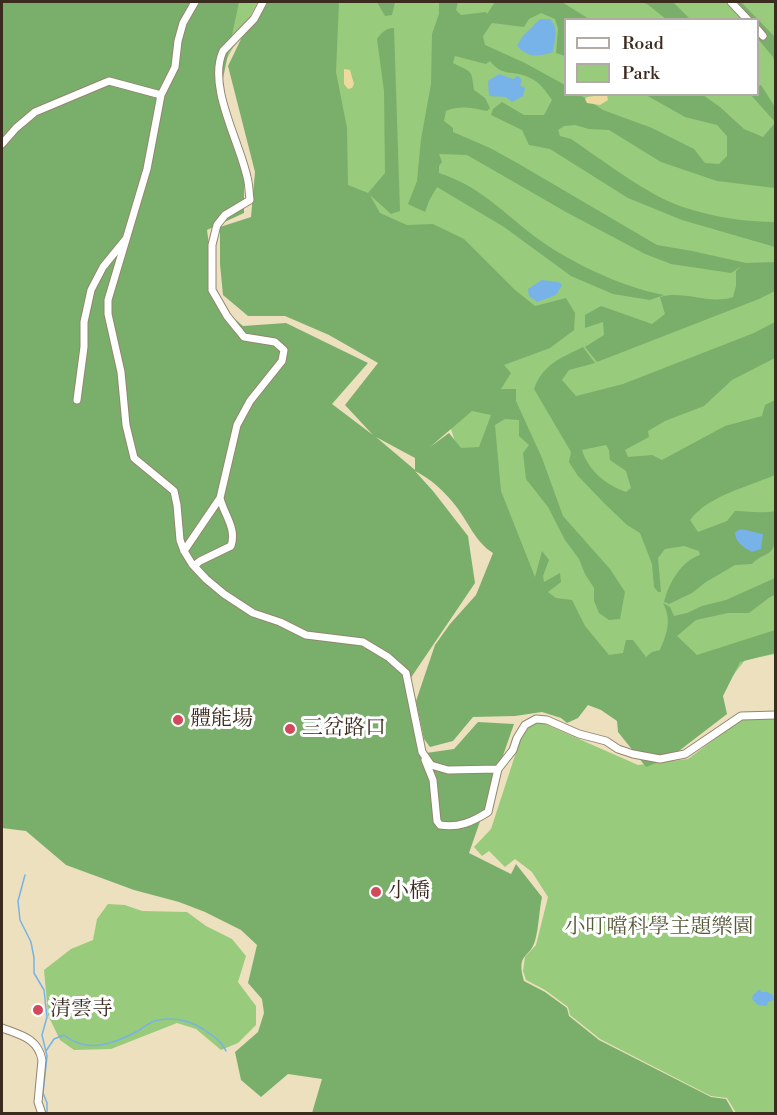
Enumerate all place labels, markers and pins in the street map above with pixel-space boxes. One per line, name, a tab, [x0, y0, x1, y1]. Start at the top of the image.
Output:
place label: 體能場	[190, 707, 253, 733]
marker: 體能場	[171, 713, 185, 727]
place label: 三岔路口	[302, 716, 386, 742]
marker: 三岔路口	[283, 722, 297, 736]
place label: 小橋	[388, 879, 430, 905]
marker: 小橋	[369, 885, 383, 899]
place label: 清雲寺	[50, 997, 113, 1023]
marker: 清雲寺	[31, 1003, 45, 1017]

